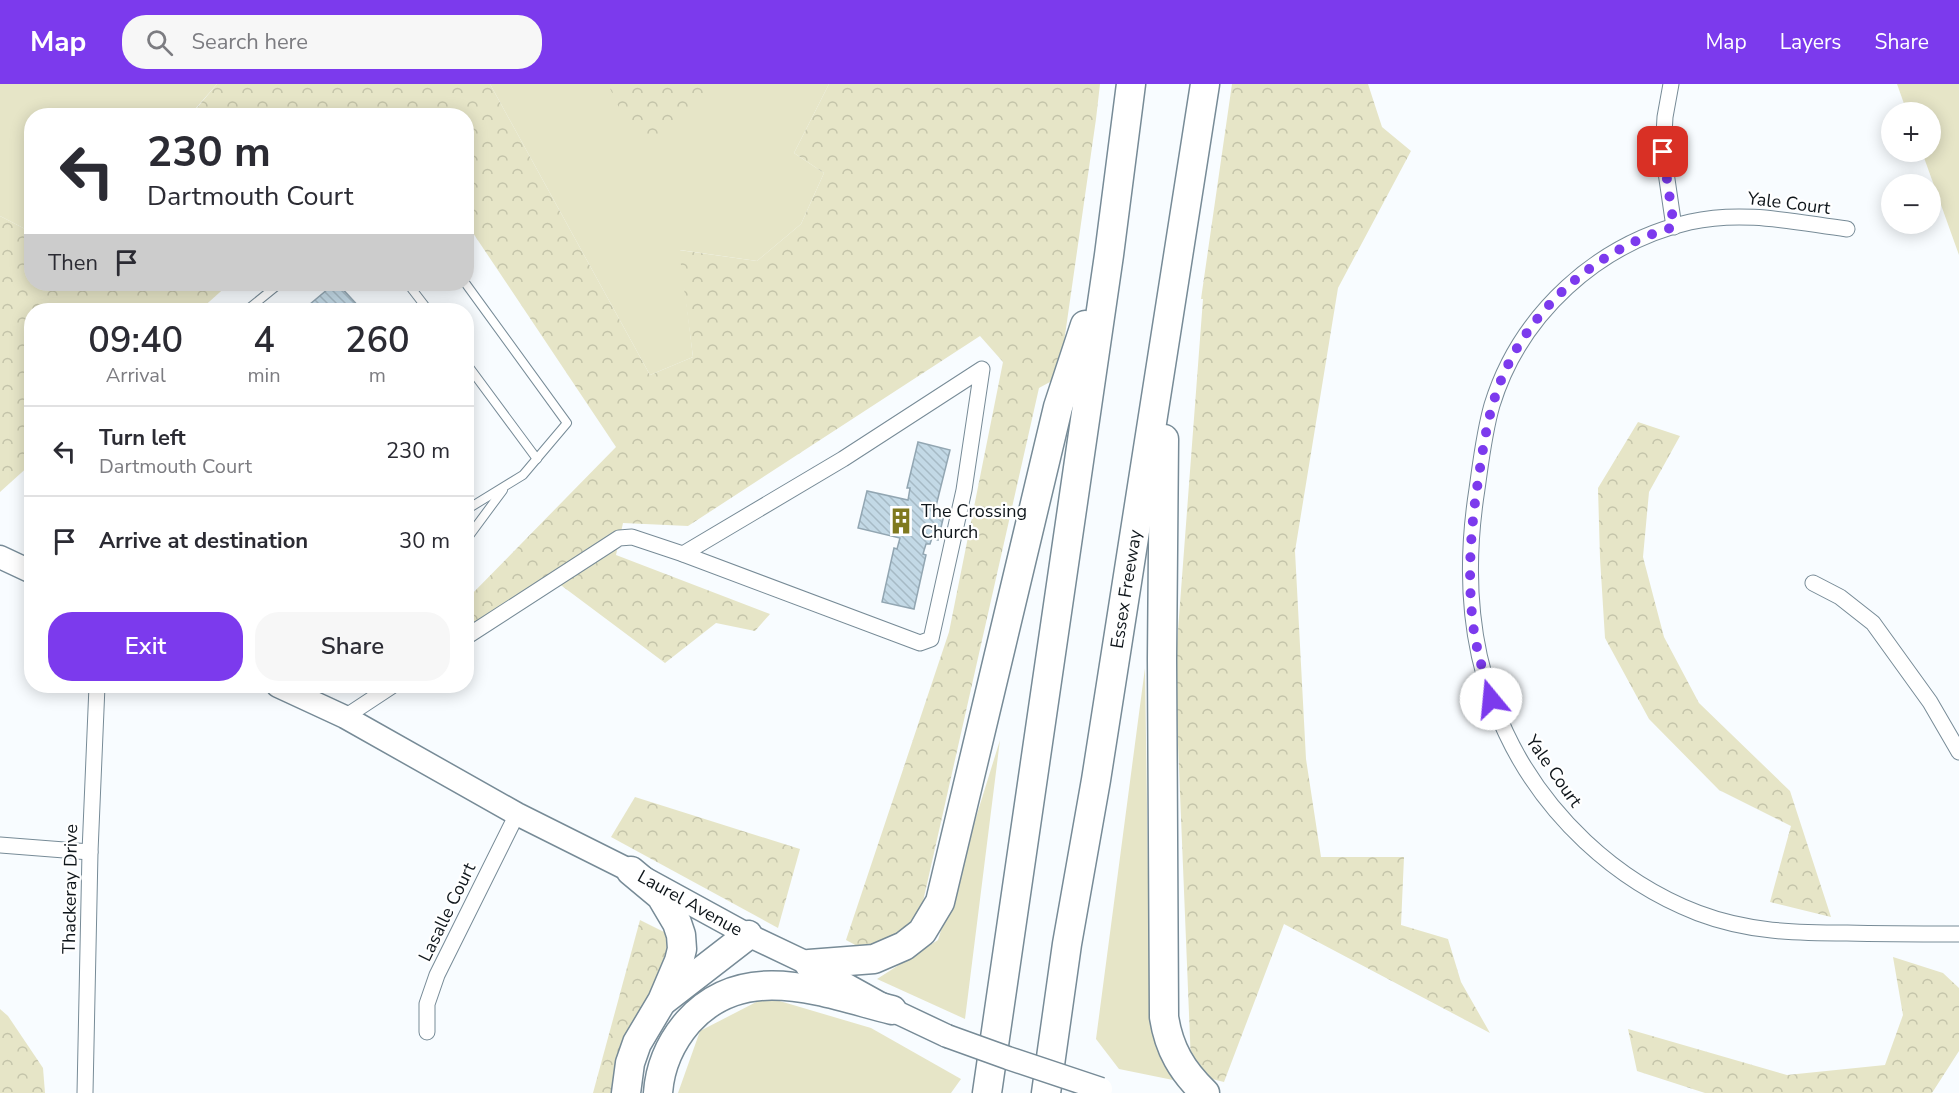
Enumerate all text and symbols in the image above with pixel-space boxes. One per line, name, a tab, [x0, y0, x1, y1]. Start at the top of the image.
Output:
search box	[122, 15, 542, 69]
text: Map	[30, 23, 86, 61]
icon: search	[143, 26, 176, 59]
text: Search here	[191, 27, 308, 57]
text: Map	[1705, 28, 1747, 56]
text: Layers	[1780, 28, 1841, 56]
text: Share	[1874, 28, 1929, 56]
map controls	[1881, 102, 1941, 234]
button: +	[1881, 102, 1941, 162]
text: 230 m	[147, 124, 271, 181]
pin	[1637, 126, 1688, 177]
icon: left	[48, 132, 126, 210]
icon: arrive	[1646, 135, 1679, 168]
button: −	[1881, 174, 1941, 234]
text: Dartmouth Court	[147, 178, 353, 215]
street label: Yale Court	[1745, 186, 1832, 220]
icon: arrive	[110, 246, 143, 279]
text: Then	[48, 248, 98, 278]
text: 09:40	[88, 316, 183, 365]
text: 4	[253, 316, 275, 365]
text: 260	[345, 316, 410, 365]
text: Arrival	[106, 362, 166, 389]
text: min	[248, 362, 281, 389]
text: m	[369, 362, 386, 389]
text: Turn left	[99, 423, 186, 453]
icon: left	[48, 435, 81, 468]
text: 230 m	[386, 436, 450, 466]
text: Dartmouth Court	[99, 453, 252, 480]
place label: The Crossing Church	[921, 499, 1027, 544]
building icon: The Crossing Church	[886, 506, 916, 536]
icon: arrive	[48, 525, 81, 558]
text: Arrive at destination	[99, 526, 308, 556]
text: 30 m	[399, 526, 450, 556]
street label: Essex Freeway	[1105, 527, 1147, 650]
button: Exit	[48, 612, 243, 681]
button: Share	[255, 612, 450, 681]
position arrow	[1459, 667, 1523, 731]
street label: Yale Court	[1520, 729, 1588, 813]
street label: Thackeray Drive	[57, 824, 83, 954]
street label: Lasalle Court	[413, 858, 482, 965]
street label: Laurel Avenue	[633, 864, 747, 942]

